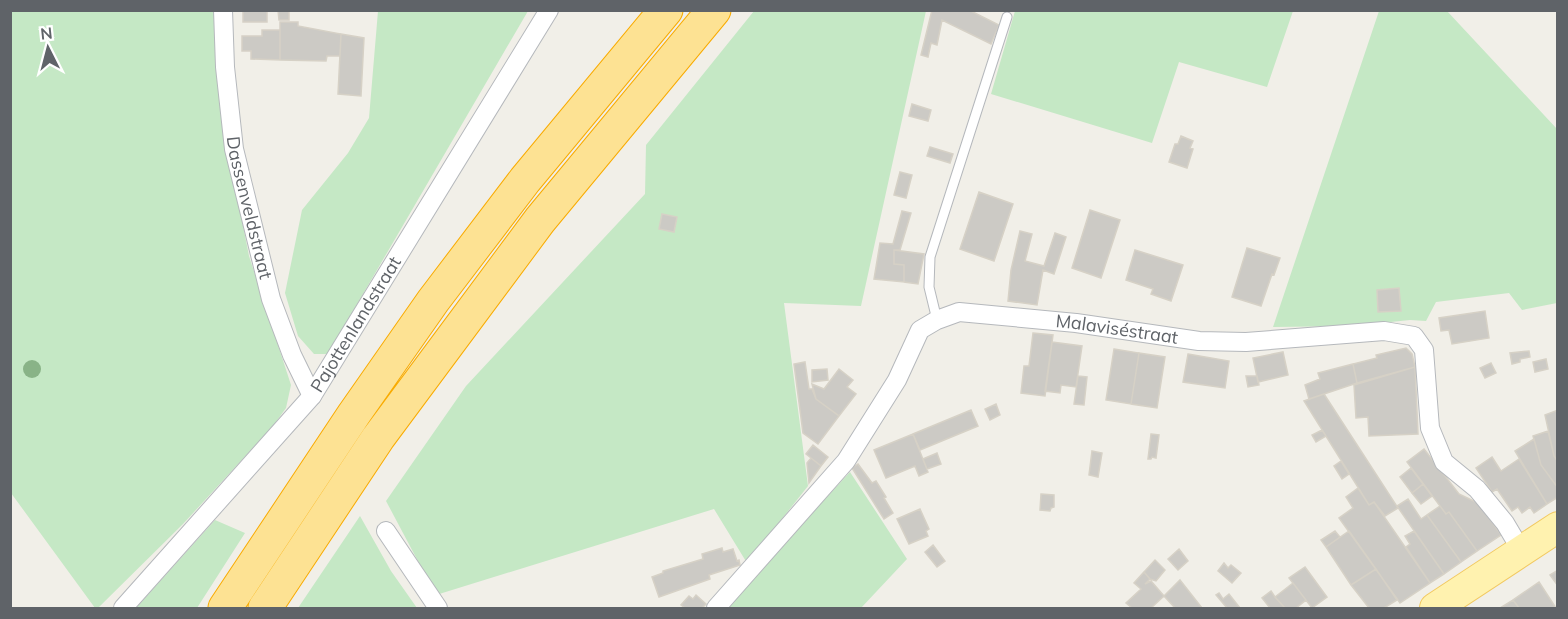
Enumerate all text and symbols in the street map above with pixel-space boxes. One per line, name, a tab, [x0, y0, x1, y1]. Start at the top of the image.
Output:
north arrow	[18, 18, 78, 78]
text: N	[39, 23, 53, 44]
street label: Dassenveldstraat	[222, 135, 278, 281]
street label: Pajottenlandstraat	[305, 252, 406, 396]
street label: Malaviséstraat	[1055, 309, 1180, 349]

